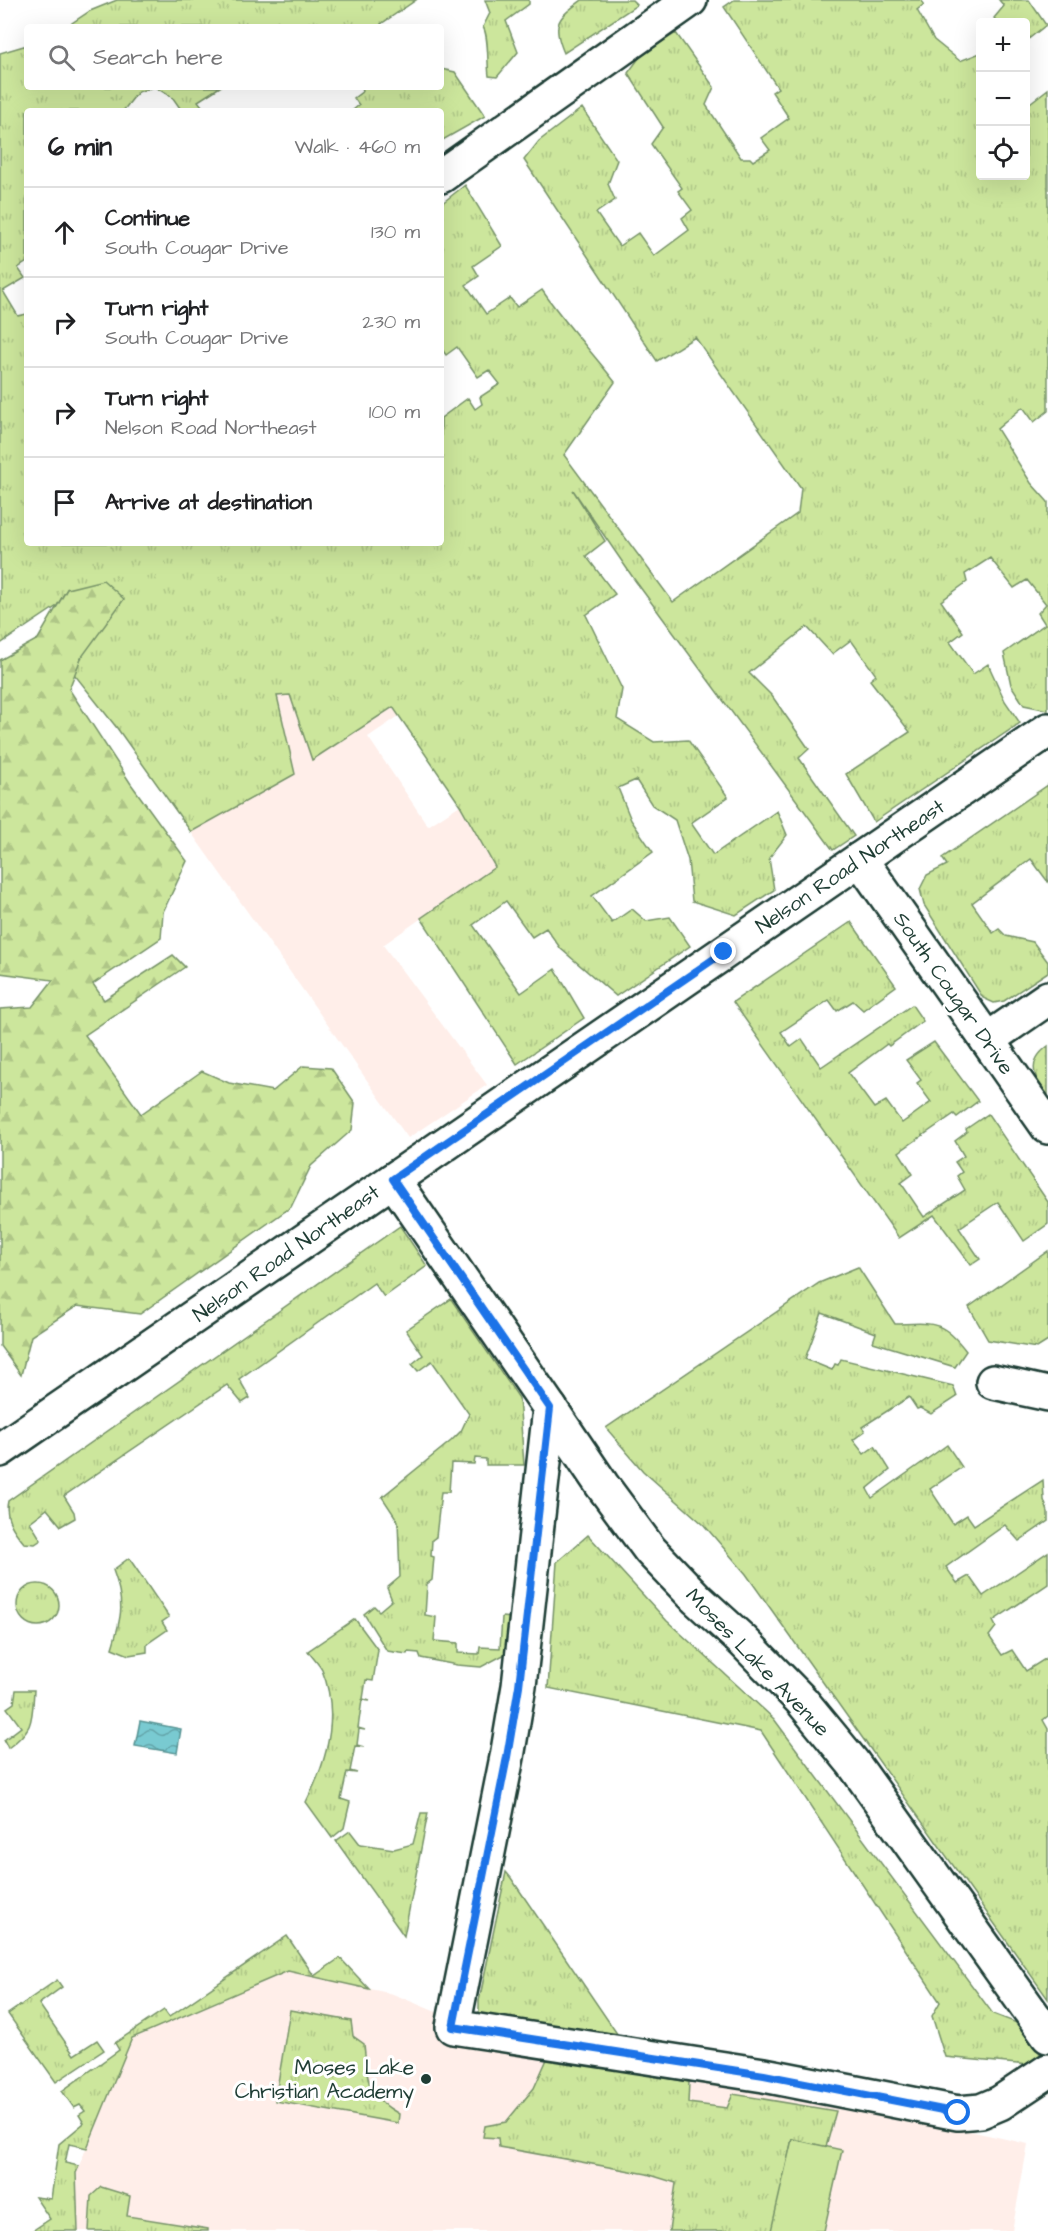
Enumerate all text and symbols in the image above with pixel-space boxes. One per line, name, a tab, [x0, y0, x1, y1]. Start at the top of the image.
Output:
map controls	[976, 18, 1030, 180]
button: +	[976, 18, 1030, 72]
search box	[24, 24, 444, 90]
icon: search	[45, 41, 78, 74]
text: Search here	[93, 42, 223, 73]
button: −	[976, 72, 1030, 126]
button: locate	[976, 126, 1030, 180]
text: 6 min	[48, 129, 112, 165]
text: Walk · 460 m	[294, 133, 420, 161]
text: Continue	[105, 203, 190, 234]
icon: ahead	[48, 216, 81, 249]
text: 130 m	[371, 218, 420, 246]
text: South Cougar Drive	[105, 234, 289, 262]
text: Turn right	[105, 293, 208, 324]
icon: right	[48, 306, 81, 339]
text: 230 m	[362, 308, 420, 336]
text: South Cougar Drive	[105, 324, 289, 352]
text: Turn right	[105, 383, 208, 414]
icon: right	[48, 396, 81, 429]
text: 100 m	[369, 398, 420, 426]
text: Nelson Road Northeast	[105, 414, 317, 442]
icon: arrive	[48, 486, 81, 519]
text: Arrive at destination	[105, 487, 312, 518]
street label: Nelson Road Northeast	[750, 792, 951, 941]
street label: South Cougar Drive	[885, 906, 1021, 1082]
route end	[710, 938, 736, 964]
street label: Nelson Road Northeast	[187, 1177, 386, 1329]
street label: Moses Lake Avenue	[679, 1582, 836, 1743]
place label: Moses Lake Christian Academy	[235, 2053, 414, 2108]
marker: Moses Lake Christian Academy	[419, 2072, 433, 2086]
route start	[944, 2099, 970, 2125]

